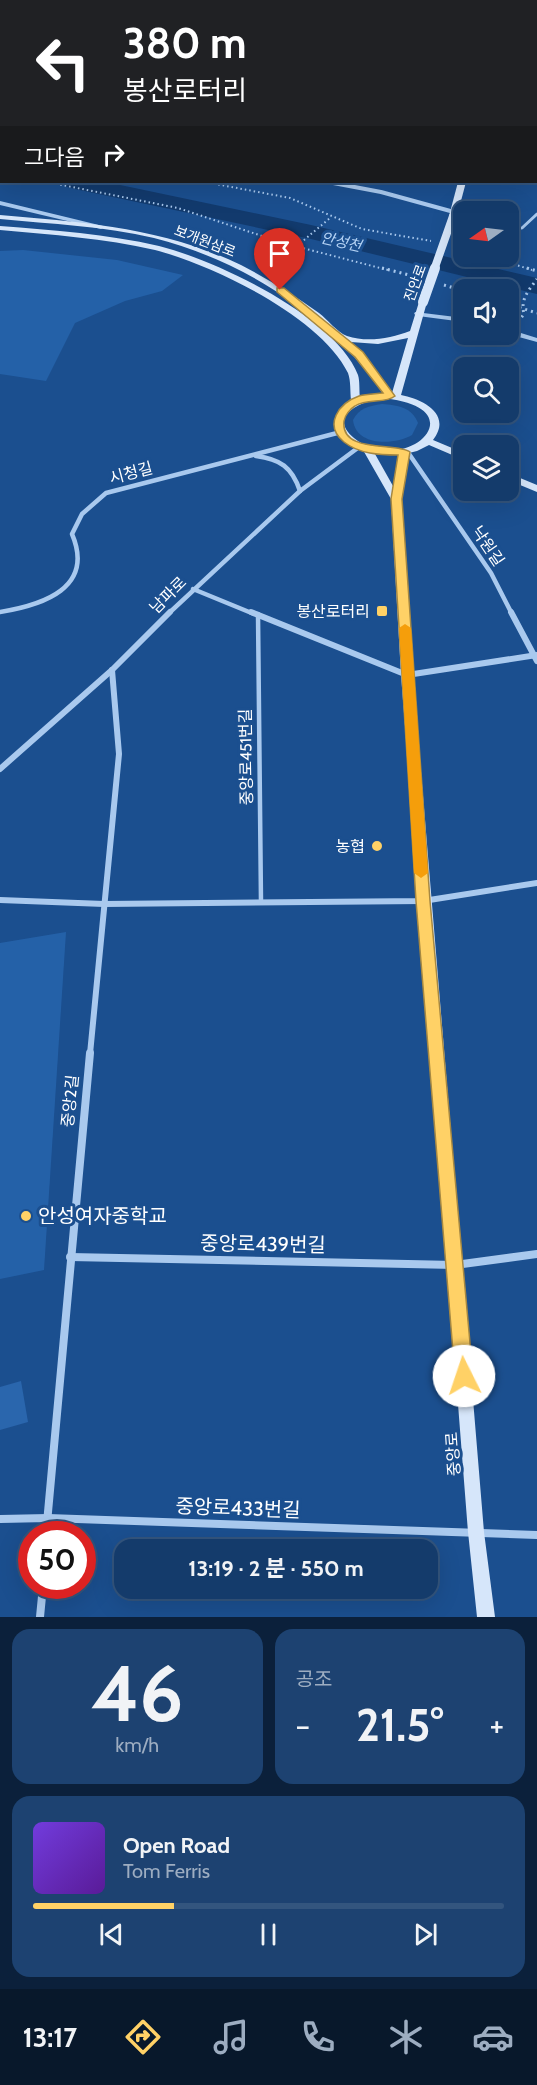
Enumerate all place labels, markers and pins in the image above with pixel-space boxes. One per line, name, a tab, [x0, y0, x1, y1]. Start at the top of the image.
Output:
pin	[254, 228, 305, 290]
place label: 봉산로터리	[296, 602, 370, 621]
marker: 봉산로터리	[375, 604, 389, 618]
place label: 농협	[336, 837, 365, 856]
marker: 농협	[370, 839, 384, 853]
place label: 안성여자중학교	[38, 1204, 167, 1228]
marker: 안성여자중학교	[19, 1209, 33, 1223]

